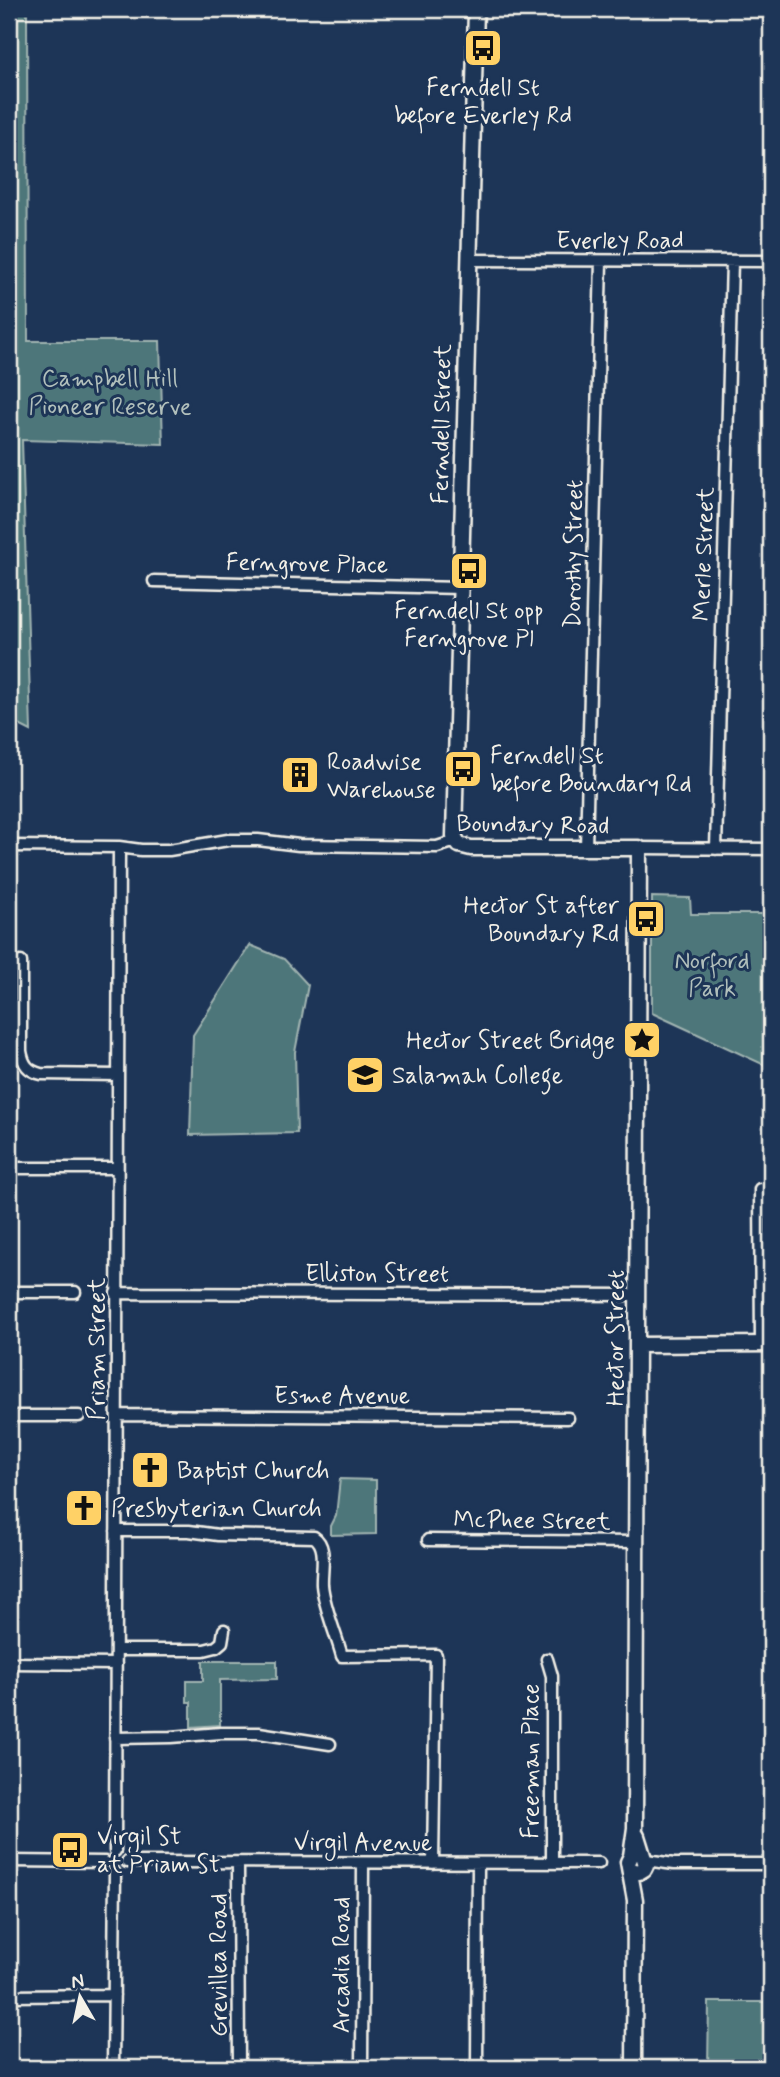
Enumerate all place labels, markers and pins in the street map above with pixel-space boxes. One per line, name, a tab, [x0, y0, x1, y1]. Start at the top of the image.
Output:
bus stop icon: Ferndell St before Everley Rd	[462, 27, 504, 69]
place label: Ferndell St before Everley Rd	[394, 73, 572, 134]
bus stop icon: Ferndell St opp Ferngrove Pl	[448, 550, 490, 592]
place label: Ferndell St opp Ferngrove Pl	[394, 596, 544, 655]
place label: Ferndell St before Boundary Rd	[490, 741, 692, 802]
place label: Roadwise Warehouse	[327, 747, 436, 806]
bus stop icon: Ferndell St before Boundary Rd	[442, 748, 484, 790]
building icon: Roadwise Warehouse	[279, 754, 321, 796]
place label: Hector St after Boundary Rd	[464, 891, 620, 950]
bus stop icon: Hector St after Boundary Rd	[625, 898, 667, 940]
place icon: Hector Street Bridge	[621, 1019, 663, 1061]
place label: Hector Street Bridge	[406, 1026, 615, 1059]
school or university icon: Salamah College	[344, 1054, 386, 1096]
place label: Salamah College	[392, 1061, 563, 1095]
church icon: Baptist Church	[129, 1449, 171, 1491]
place label: Baptist Church	[177, 1456, 330, 1487]
church icon: Presbyterian Church	[63, 1487, 105, 1529]
place label: Presbyterian Church	[111, 1494, 322, 1525]
place label: Virgil St at Priam St	[97, 1822, 220, 1881]
bus stop icon: Virgil St at Priam St	[49, 1829, 91, 1871]

